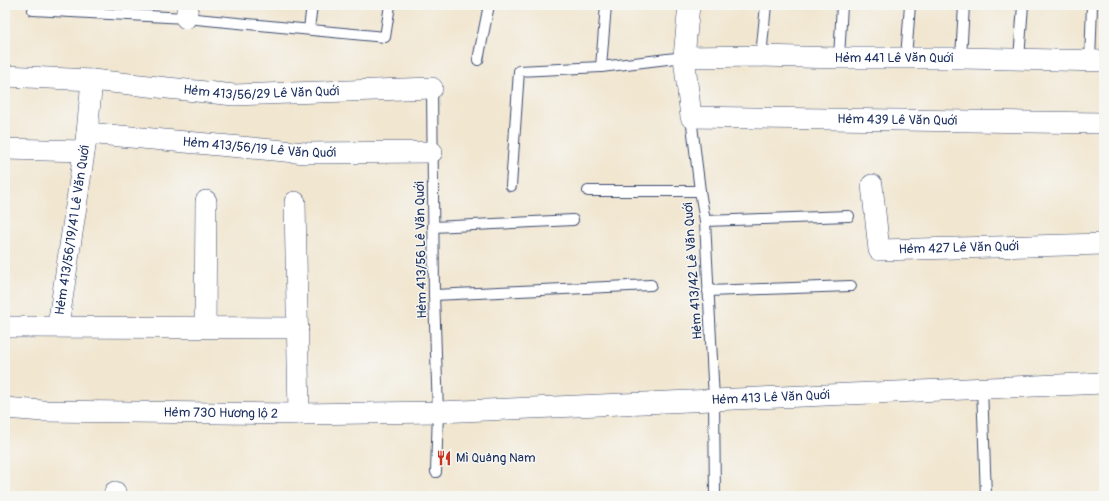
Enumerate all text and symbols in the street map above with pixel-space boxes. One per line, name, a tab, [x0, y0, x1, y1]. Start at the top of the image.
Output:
street label: Hẻm 441 Lê Văn Quới	[834, 50, 953, 66]
street label: Hẻm 413/56/29 Lê Văn Quới	[182, 82, 339, 103]
street label: Hẻm 439 Lê Văn Quới	[837, 111, 957, 129]
street label: Hẻm 413/56/19 Lê Văn Quới	[182, 134, 336, 161]
street label: Hẻm 413/56/19/41 Lê Văn Quới	[52, 144, 93, 316]
street label: Hẻm 413/56 Lê Văn Quới	[412, 181, 430, 319]
street label: Hẻm 413/42 Lê Văn Quới	[680, 202, 706, 340]
street label: Hẻm 427 Lê Văn Quới	[898, 238, 1019, 257]
street label: Hẻm 413 Lê Văn Quới	[711, 387, 830, 408]
street label: Hẻm 730 Hương lộ 2	[164, 404, 278, 422]
restaurant icon: Mì Quảng Nam	[435, 449, 453, 467]
place label: Mì Quảng Nam	[456, 450, 535, 466]

